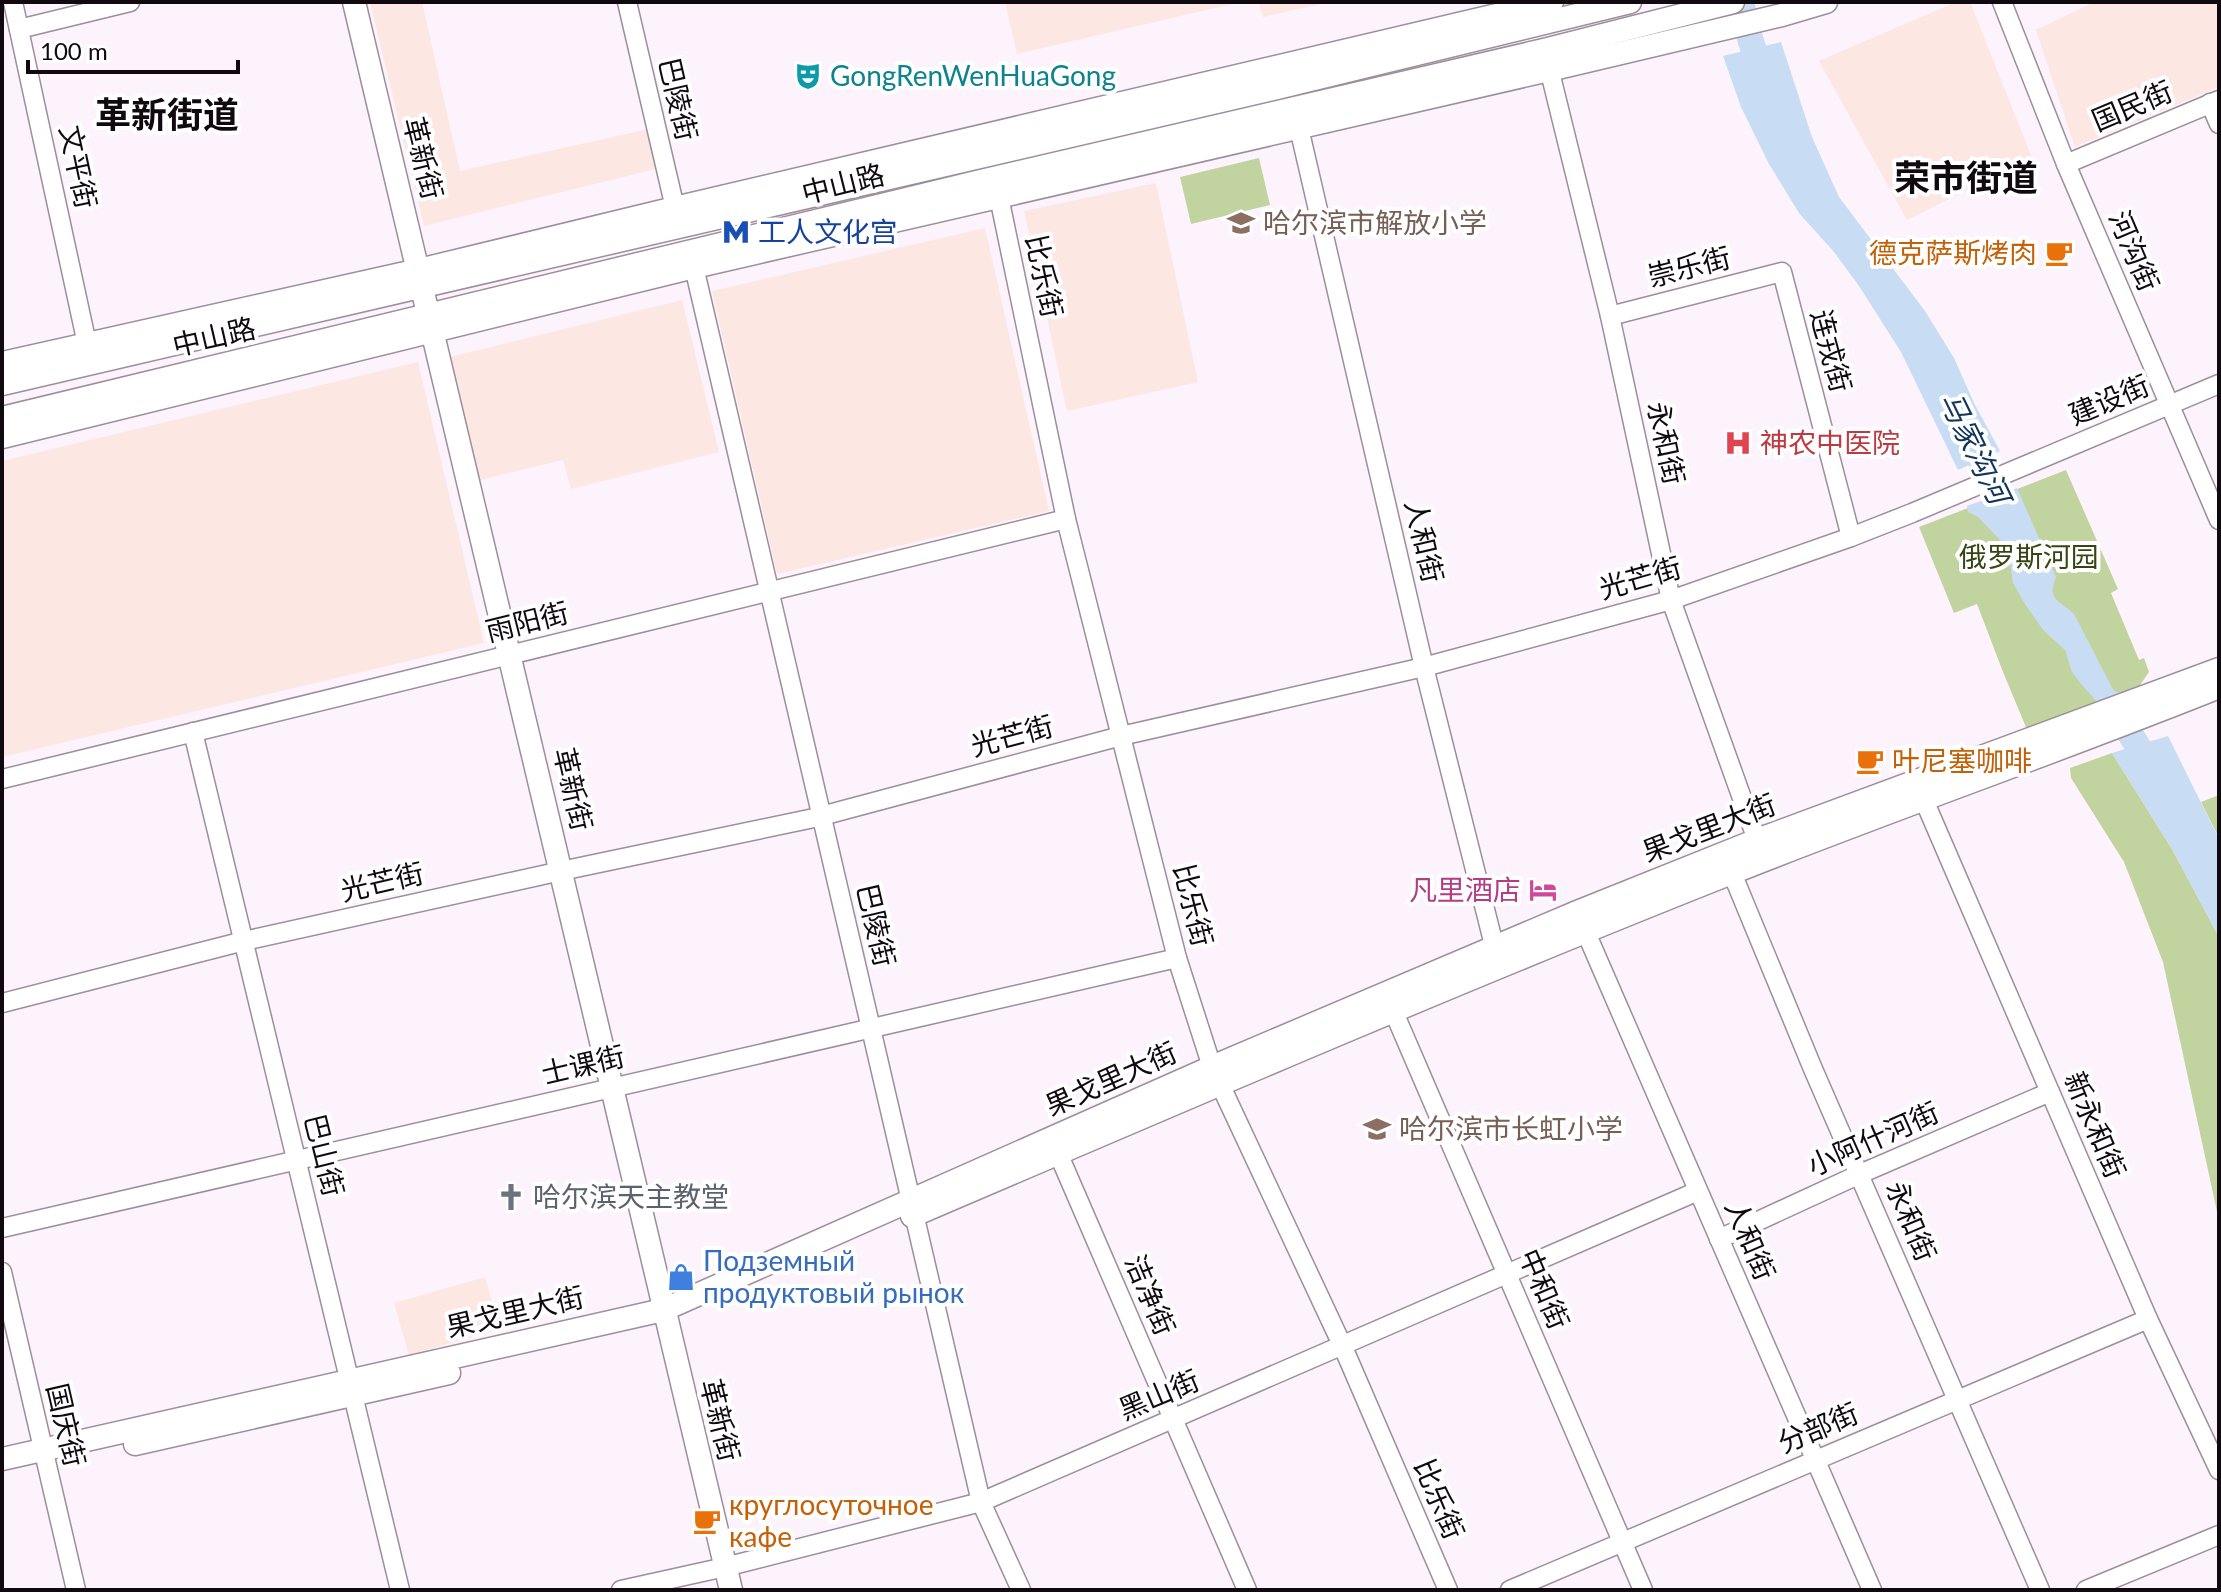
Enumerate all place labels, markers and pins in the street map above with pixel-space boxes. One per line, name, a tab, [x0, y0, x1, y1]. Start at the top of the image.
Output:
place label: GongRenWenHuaGong	[830, 58, 1116, 92]
theatre icon: GongRenWenHuaGong	[793, 61, 823, 91]
place label: 哈尔滨市解放小学	[1263, 205, 1487, 239]
school or university icon: 哈尔滨市解放小学	[1226, 208, 1256, 238]
place label: 工人文化宫	[758, 214, 898, 248]
metro station icon: 工人文化宫	[721, 217, 751, 247]
place label: 德克萨斯烤肉	[1869, 235, 2037, 269]
cafe icon: 德克萨斯烤肉	[2044, 238, 2074, 268]
place label: 神农中医院	[1760, 425, 1900, 459]
hospital icon: 神农中医院	[1723, 428, 1753, 458]
place label: 叶尼塞咖啡	[1892, 743, 2032, 777]
cafe icon: 叶尼塞咖啡	[1855, 746, 1885, 776]
place label: 凡里酒店	[1409, 872, 1521, 906]
hotel icon: 凡里酒店	[1528, 875, 1558, 905]
place label: 哈尔滨市长虹小学	[1399, 1111, 1623, 1145]
school or university icon: 哈尔滨市长虹小学	[1362, 1114, 1392, 1144]
place label: 哈尔滨天主教堂	[533, 1179, 729, 1213]
church icon: 哈尔滨天主教堂	[496, 1182, 526, 1212]
place label: Подземный продуктовый рынок	[703, 1243, 965, 1309]
shop icon: Подземный продуктовый рынок	[666, 1262, 696, 1292]
place label: круглосуточное кафе	[729, 1487, 933, 1553]
cafe icon: круглосуточное кафе	[692, 1506, 722, 1536]

